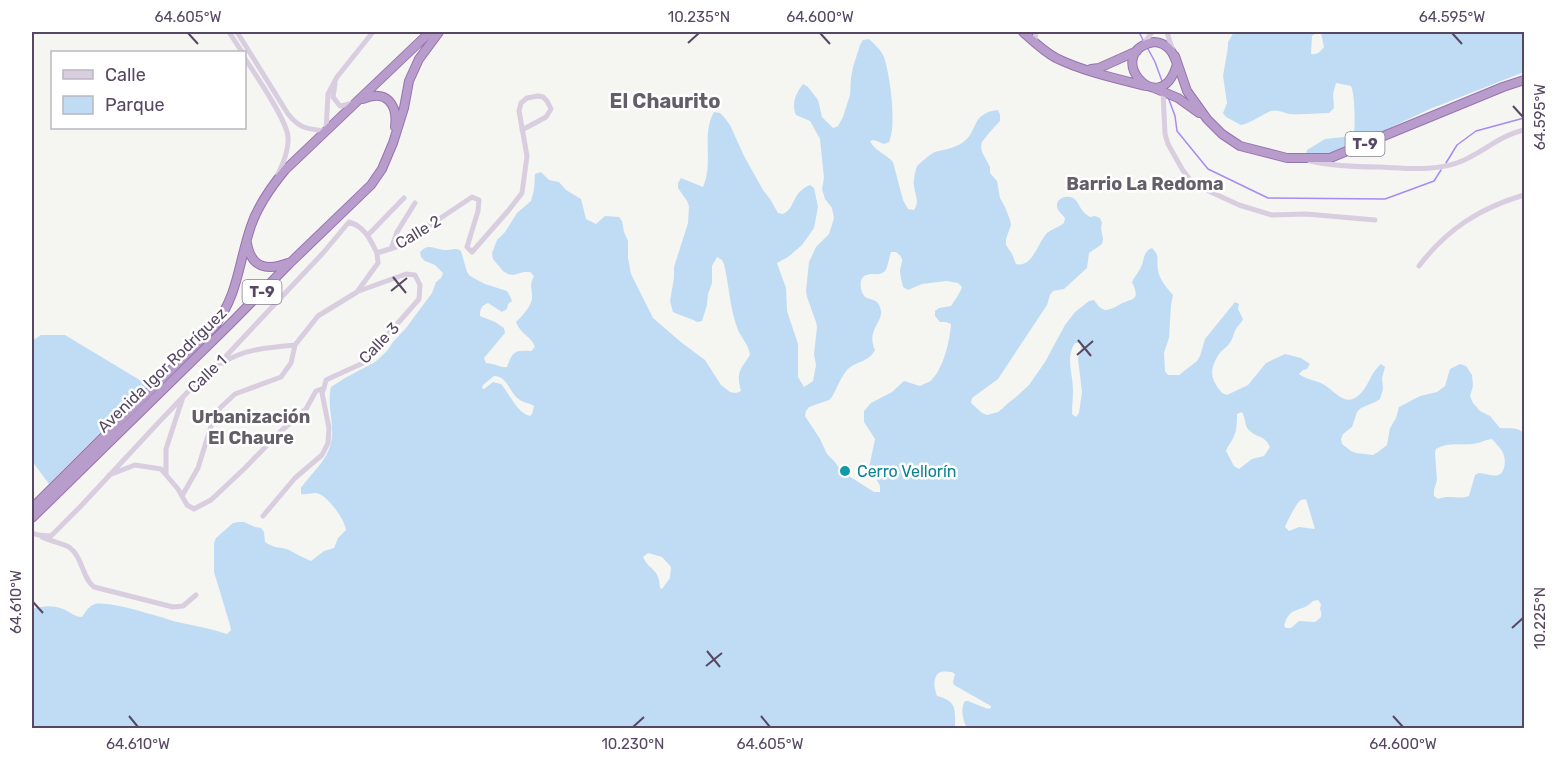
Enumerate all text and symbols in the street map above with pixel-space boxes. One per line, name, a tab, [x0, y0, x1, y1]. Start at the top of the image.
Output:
text: 64.605°W	[154, 8, 222, 26]
text: 10.235°N	[668, 8, 730, 26]
text: 64.600°W	[786, 8, 854, 26]
text: 64.595°W	[1419, 8, 1485, 26]
legend	[51, 51, 246, 129]
text: Calle	[105, 64, 146, 86]
text: 64.595°W	[1531, 84, 1549, 150]
district label: El Chaurito	[610, 89, 720, 113]
text: Parque	[105, 94, 165, 116]
road number: T-9	[1346, 132, 1384, 156]
district label: Barrio La Redoma	[1066, 173, 1224, 195]
street label: Calle 2	[392, 211, 444, 253]
road number: T-9	[242, 280, 282, 304]
street label: Avenida Igor Rodríguez	[94, 304, 230, 436]
street label: Calle 3	[355, 319, 403, 367]
street label: Calle 1	[183, 351, 231, 397]
district label: Urbanización El Chaure	[192, 406, 310, 449]
place label: Cerro Vellorín	[857, 462, 957, 481]
marker: Cerro Vellorín	[838, 464, 852, 478]
text: 64.610°W	[7, 570, 25, 634]
text: 10.225°N	[1531, 587, 1549, 649]
text: 64.610°W	[106, 735, 170, 753]
text: 10.230°N	[601, 735, 665, 753]
text: 64.605°W	[736, 735, 804, 753]
text: 64.600°W	[1369, 735, 1437, 753]

